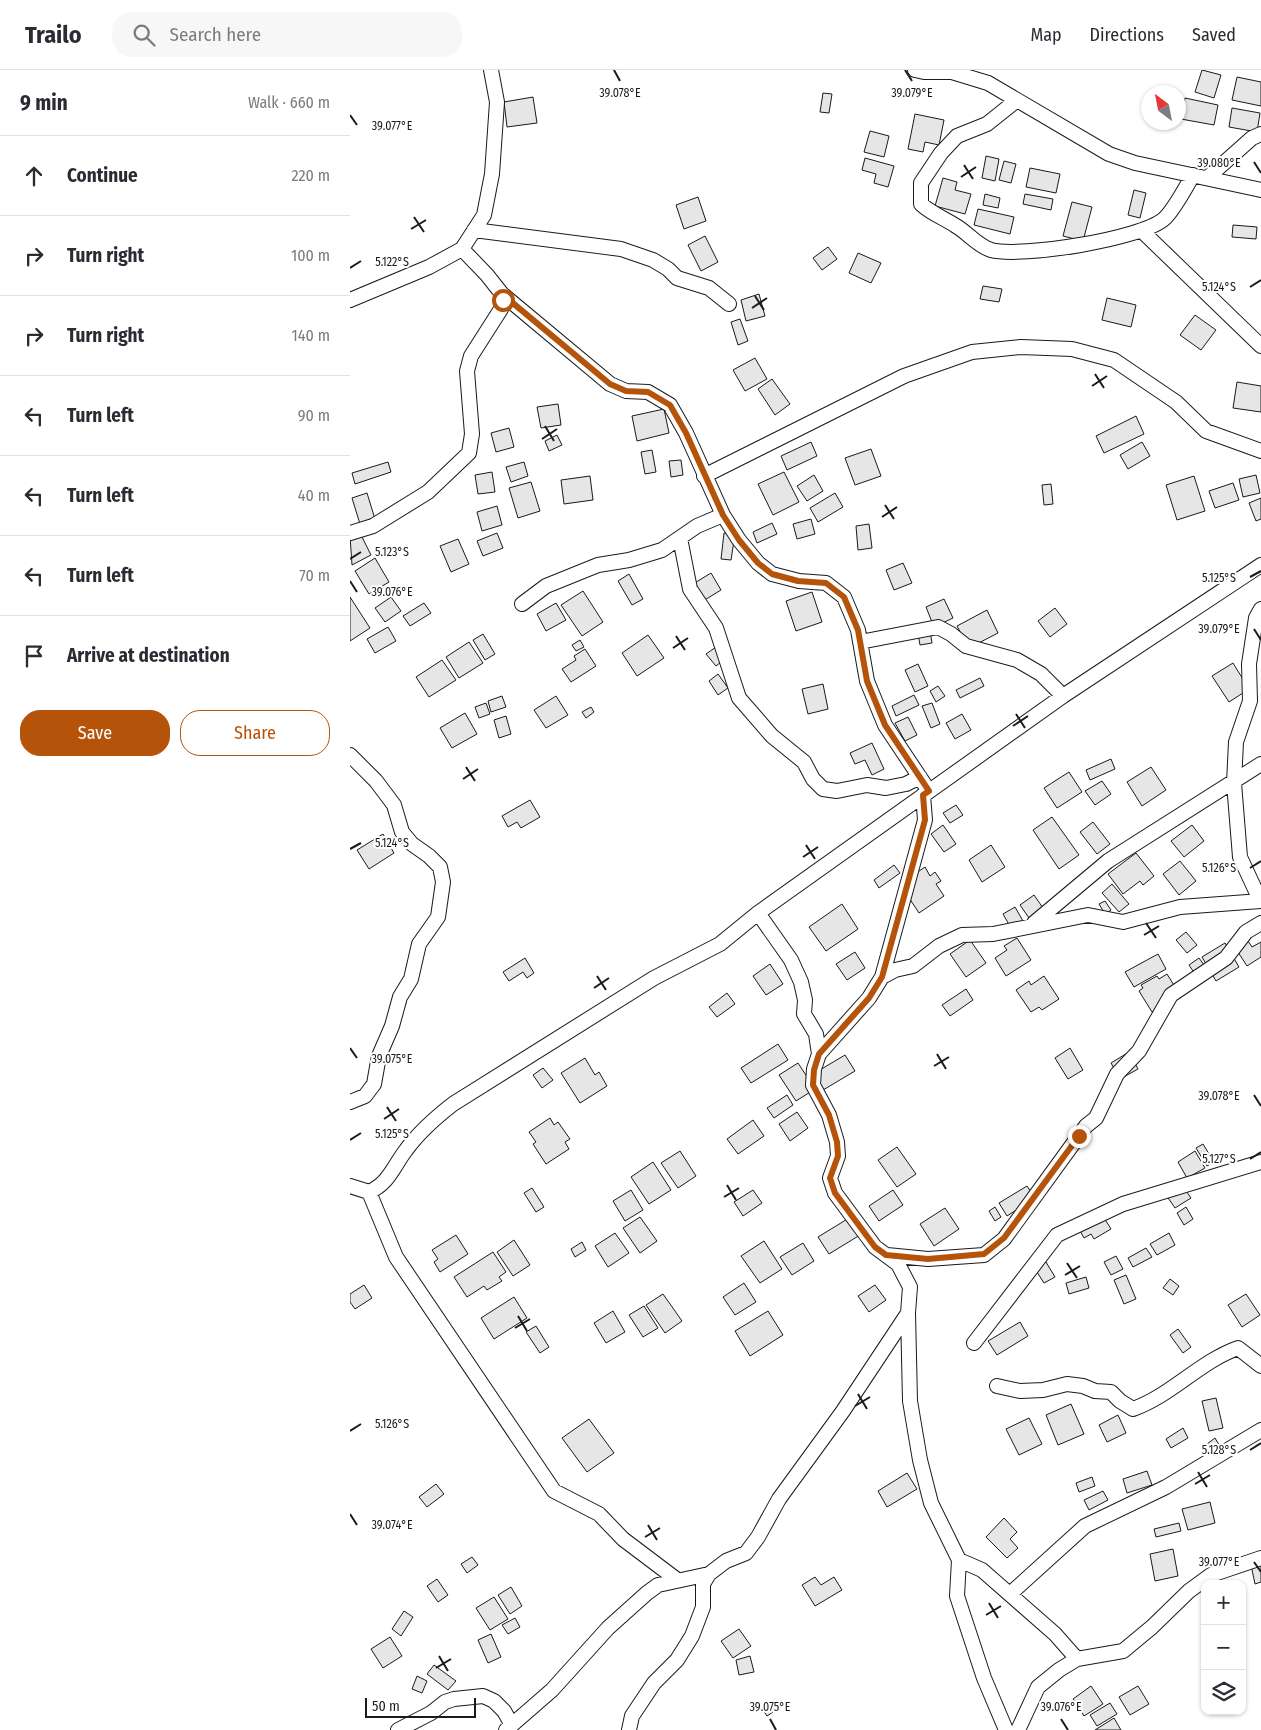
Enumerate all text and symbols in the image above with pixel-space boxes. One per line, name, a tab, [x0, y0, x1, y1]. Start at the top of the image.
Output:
search box	[112, 12, 462, 57]
text: Trailo	[25, 21, 82, 49]
icon: search	[130, 21, 158, 49]
text: Search here	[170, 23, 261, 46]
text: Map	[1030, 24, 1062, 46]
text: Directions	[1090, 24, 1164, 46]
text: Saved	[1192, 24, 1236, 46]
north arrow	[1141, 85, 1186, 130]
text: 39.078°E	[599, 86, 641, 100]
text: 39.079°E	[891, 86, 933, 100]
text: 9 min	[20, 90, 68, 116]
text: Walk · 660 m	[248, 93, 330, 112]
text: 39.077°E	[372, 119, 413, 133]
text: 39.080°E	[1197, 156, 1241, 170]
icon: ahead	[20, 162, 48, 190]
text: Continue	[67, 164, 138, 187]
text: 220 m	[291, 166, 330, 185]
icon: right	[20, 242, 48, 270]
text: Turn right	[67, 244, 144, 267]
text: 100 m	[291, 246, 330, 265]
text: 5.122°S	[375, 255, 409, 269]
text: 5.124°S	[1202, 280, 1236, 294]
route start	[492, 289, 515, 312]
icon: right	[20, 322, 48, 350]
text: Turn right	[67, 324, 144, 347]
text: 140 m	[292, 326, 330, 345]
icon: left	[20, 402, 48, 430]
text: Turn left	[67, 404, 134, 427]
text: 90 m	[298, 406, 330, 425]
icon: left	[20, 482, 48, 510]
text: Turn left	[67, 484, 134, 507]
text: 40 m	[298, 486, 330, 505]
text: 5.123°S	[375, 545, 409, 559]
icon: left	[20, 562, 48, 590]
text: Turn left	[67, 564, 134, 587]
text: 70 m	[299, 566, 330, 585]
text: 5.125°S	[1202, 571, 1236, 585]
text: 39.076°E	[371, 585, 413, 599]
text: 39.079°E	[1198, 622, 1240, 636]
icon: arrive	[20, 642, 48, 670]
text: Arrive at destination	[67, 644, 230, 667]
button: Save	[20, 710, 170, 756]
button: Share	[180, 710, 330, 756]
text: 5.124°S	[375, 836, 409, 850]
text: 5.126°S	[1202, 861, 1236, 875]
text: 39.075°E	[372, 1052, 413, 1066]
text: 39.078°E	[1198, 1089, 1240, 1103]
route end	[1068, 1125, 1091, 1148]
text: 5.125°S	[375, 1127, 409, 1141]
text: 5.127°S	[1202, 1152, 1236, 1166]
text: 5.126°S	[375, 1417, 409, 1431]
text: 5.128°S	[1202, 1443, 1236, 1457]
text: 39.074°E	[371, 1518, 413, 1532]
text: 39.077°E	[1199, 1555, 1240, 1569]
map controls	[1201, 1580, 1246, 1715]
button: +	[1201, 1580, 1246, 1625]
button: −	[1201, 1625, 1246, 1670]
button: layers	[1201, 1670, 1246, 1715]
scale bar	[365, 1695, 476, 1718]
text: 50 m	[372, 1698, 400, 1715]
text: 39.075°E	[750, 1700, 791, 1714]
text: 39.076°E	[1040, 1700, 1082, 1714]

